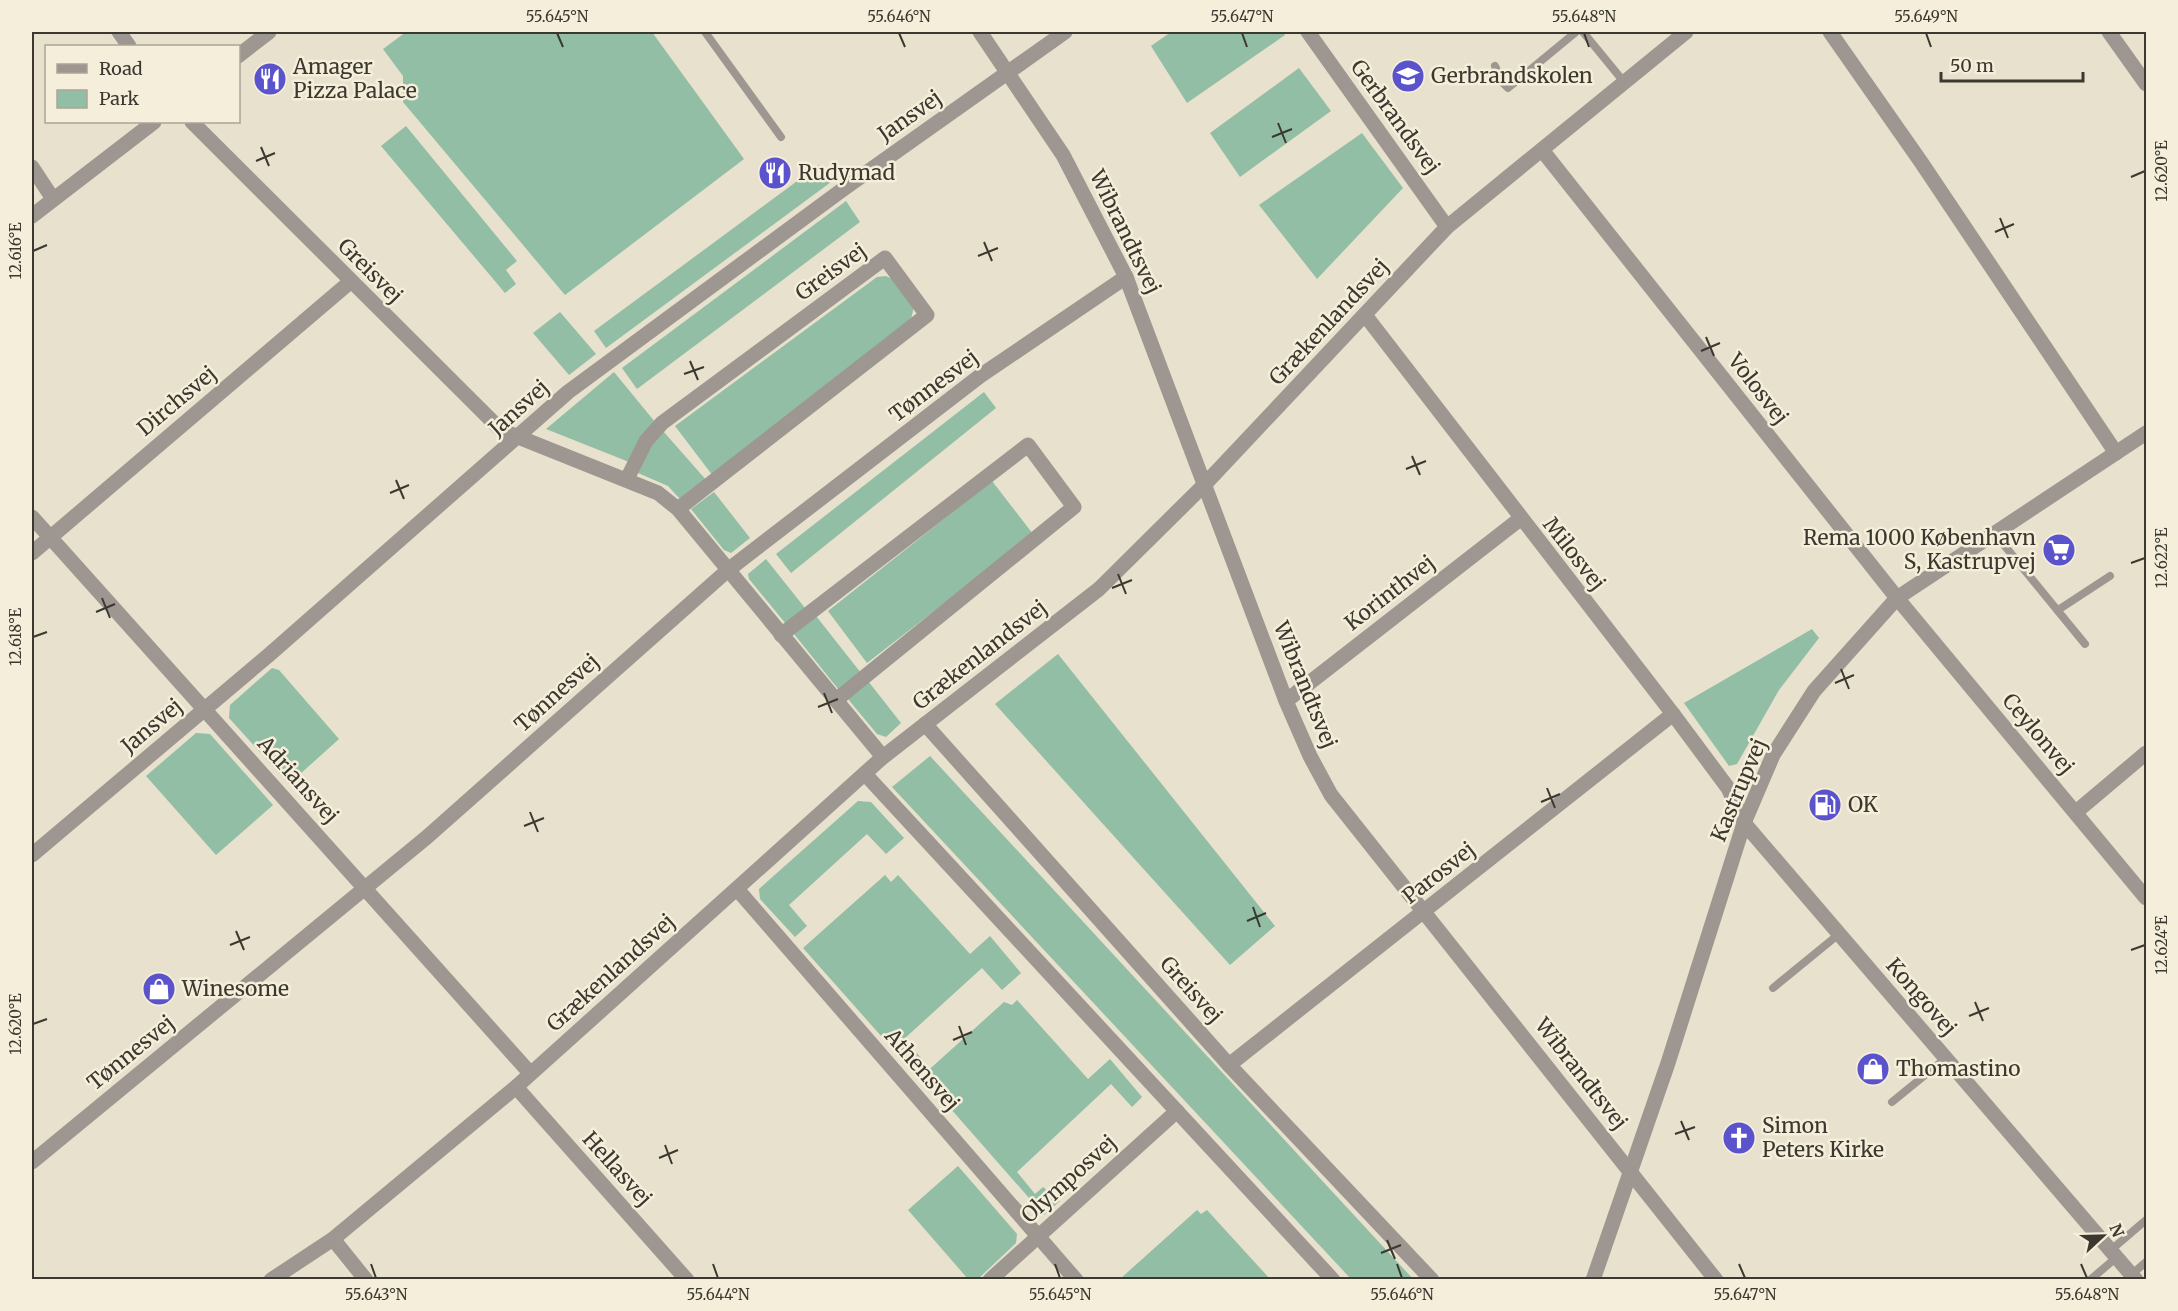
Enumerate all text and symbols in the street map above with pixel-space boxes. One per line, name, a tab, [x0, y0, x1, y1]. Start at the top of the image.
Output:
text: 55.645°N	[526, 7, 589, 26]
text: 55.646°N	[867, 7, 931, 26]
text: 55.647°N	[1211, 7, 1274, 26]
text: 55.648°N	[1552, 7, 1617, 26]
text: 55.649°N	[1894, 7, 1958, 26]
legend	[45, 45, 240, 123]
scale bar	[1941, 45, 2084, 83]
place label: Amager Pizza Palace	[292, 53, 417, 104]
street label: Gerbrandsvej	[1345, 54, 1446, 179]
text: 50 m	[1950, 54, 1994, 77]
text: Road	[99, 57, 143, 80]
school or university icon: Gerbrandskolen	[1390, 58, 1426, 94]
restaurant icon: Amager Pizza Palace	[252, 61, 288, 97]
place label: Gerbrandskolen	[1431, 62, 1593, 89]
street label: Jansvej	[872, 84, 947, 148]
text: Park	[99, 87, 140, 110]
text: 12.620°E	[2152, 140, 2171, 202]
restaurant icon: Rudymad	[757, 155, 793, 191]
place label: Rudymad	[798, 159, 895, 186]
street label: Wibrandtsvej	[1083, 164, 1167, 298]
text: 12.616°E	[6, 222, 25, 279]
street label: Greisvej	[332, 232, 409, 309]
street label: Greisvej	[790, 237, 871, 306]
street label: Grækenlandsvej	[1263, 253, 1394, 391]
street label: Tønnesvej	[884, 343, 984, 428]
street label: Volosvej	[1722, 347, 1795, 430]
street label: Dirchsvej	[132, 360, 222, 442]
street label: Jansvej	[482, 374, 554, 442]
street label: Milosvej	[1537, 512, 1611, 596]
place label: Rema 1000 København S, Kastrupvej	[1803, 524, 2036, 575]
text: 12.622°E	[2152, 527, 2171, 588]
supermarket icon: Rema 1000 København S, Kastrupvej	[2041, 532, 2077, 568]
street label: Korinthvej	[1339, 549, 1440, 636]
street label: Grækenlandsvej	[907, 594, 1052, 716]
text: 12.618°E	[6, 608, 25, 666]
street label: Wibrandtsvej	[1267, 616, 1343, 752]
street label: Tønnesvej	[509, 648, 605, 738]
street label: Ceylonvej	[1997, 688, 2080, 780]
street label: Jansvej	[115, 692, 188, 760]
street label: Adriansvej	[251, 730, 345, 829]
street label: Kastrupvej	[1705, 734, 1772, 846]
fuel station icon: OK	[1807, 787, 1843, 823]
place label: OK	[1848, 791, 1879, 818]
street label: Parosvej	[1397, 836, 1481, 909]
street label: Grækenlandsvej	[541, 908, 680, 1037]
text: 12.624°E	[2152, 915, 2171, 975]
street label: Greisvej	[1154, 951, 1229, 1029]
street label: Kongovej	[1880, 952, 1963, 1041]
shop icon: Winesome	[141, 971, 177, 1007]
place label: Winesome	[181, 975, 289, 1002]
text: 12.620°E	[6, 993, 25, 1055]
street label: Tønnesvej	[82, 1009, 180, 1096]
street label: Wibrandtsvej	[1529, 1012, 1633, 1135]
street label: Athensvej	[878, 1022, 966, 1117]
shop icon: Thomastino	[1855, 1051, 1891, 1087]
place label: Thomastino	[1896, 1055, 2021, 1082]
place label: Simon Peters Kirke	[1762, 1112, 1884, 1163]
church icon: Simon Peters Kirke	[1721, 1120, 1757, 1156]
street label: Hellasvej	[577, 1126, 658, 1212]
street label: Olymposvej	[1015, 1129, 1122, 1228]
north arrow	[2073, 1206, 2133, 1266]
text: N	[2105, 1221, 2129, 1240]
text: 55.643°N	[345, 1285, 408, 1304]
text: 55.644°N	[686, 1285, 750, 1304]
text: 55.645°N	[1029, 1285, 1092, 1304]
text: 55.646°N	[1370, 1285, 1434, 1304]
text: 55.647°N	[1714, 1285, 1777, 1304]
text: 55.648°N	[2055, 1285, 2120, 1304]

